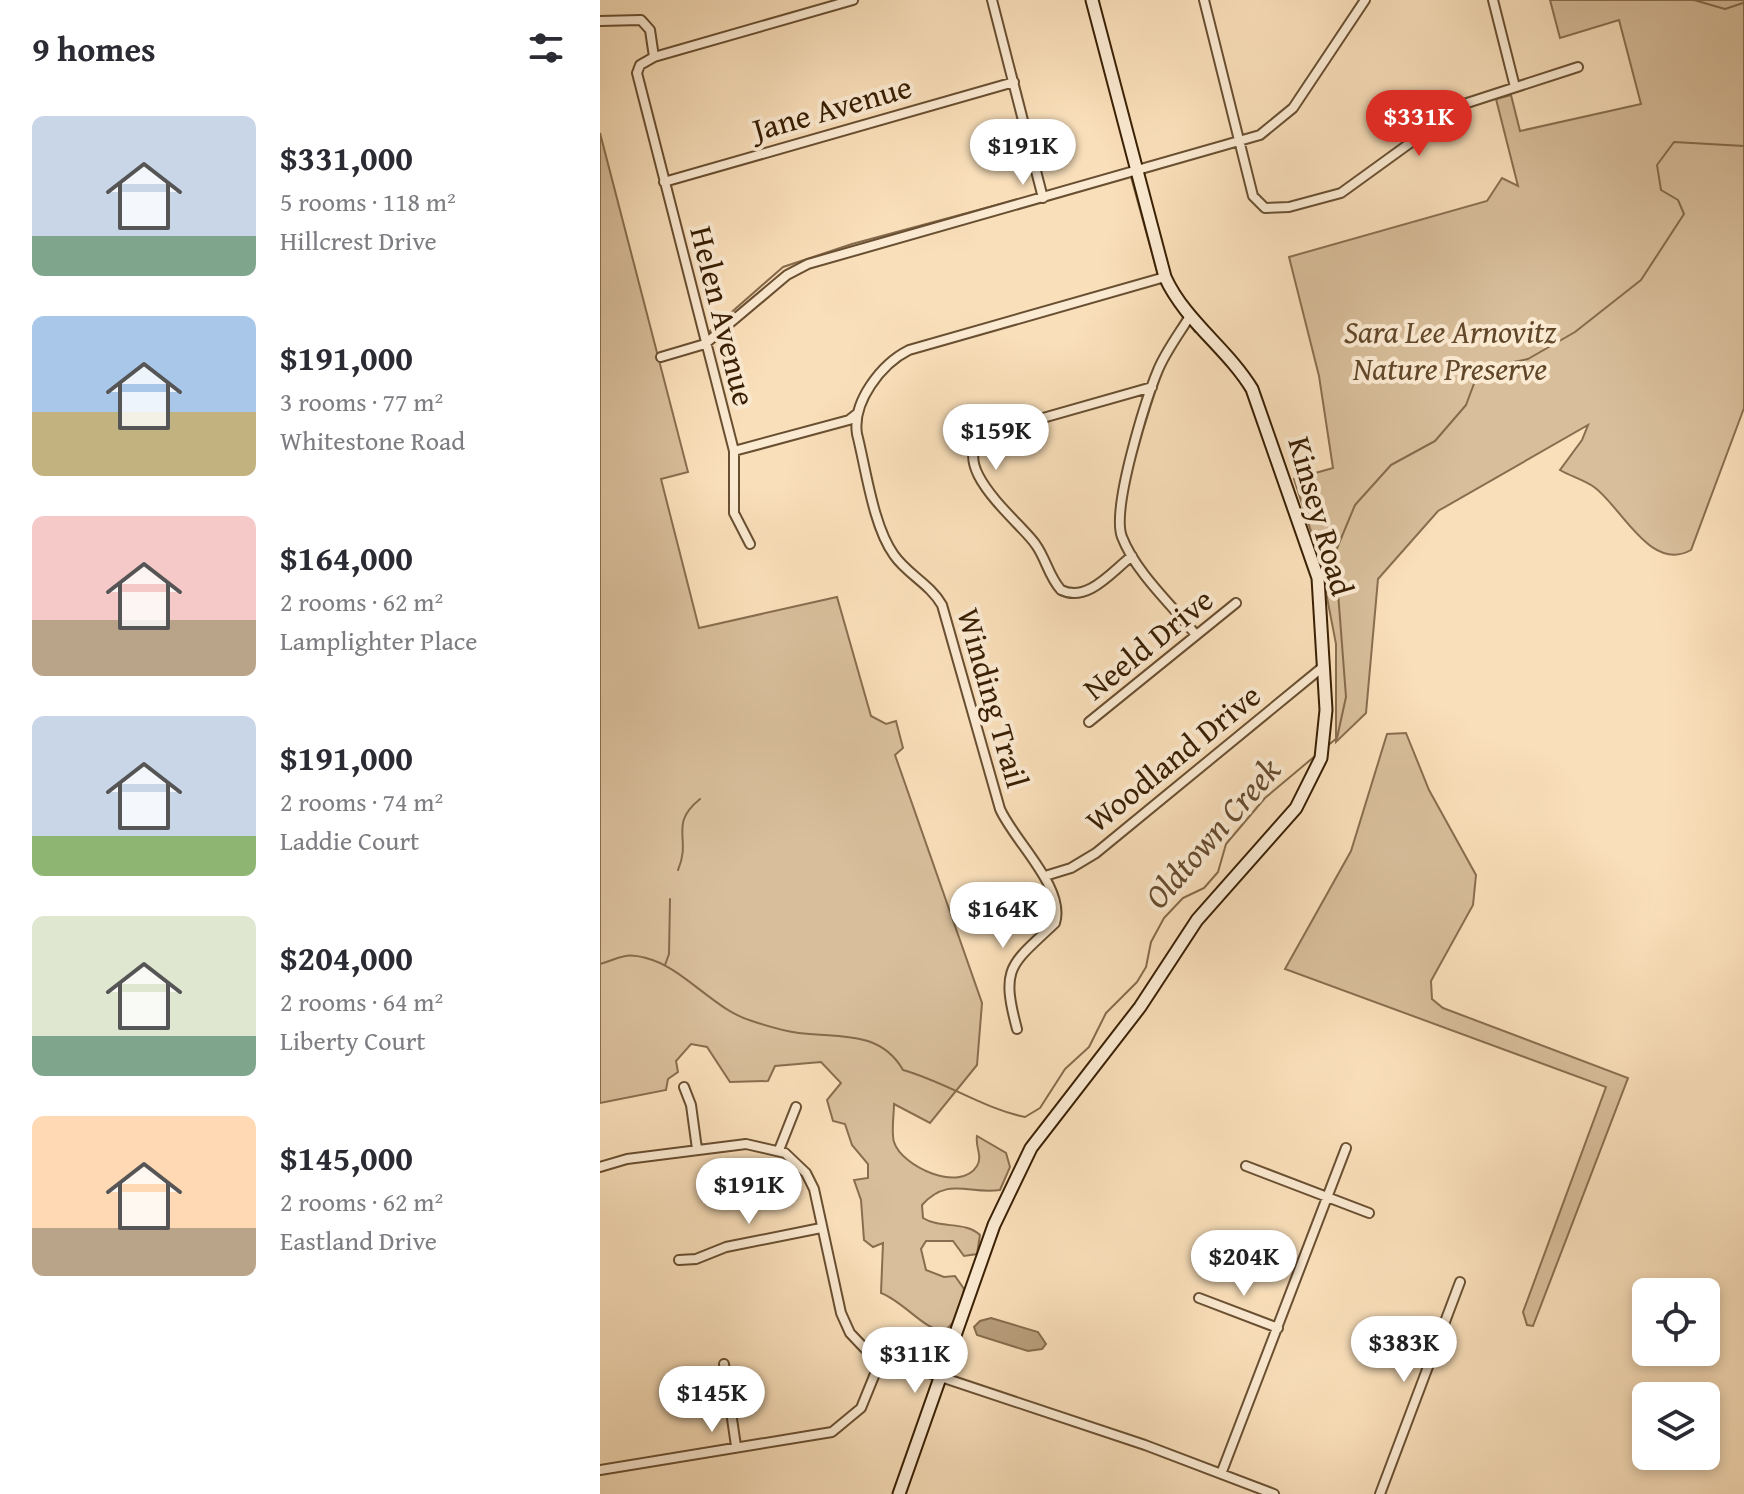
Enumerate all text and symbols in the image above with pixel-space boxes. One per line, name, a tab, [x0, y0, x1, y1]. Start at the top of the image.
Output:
text: 9 homes	[32, 24, 156, 73]
icon: filters	[524, 26, 568, 70]
street label: Jane Avenue	[743, 62, 917, 154]
pin: $331K	[1363, 90, 1475, 158]
text: $331K	[1384, 96, 1454, 135]
pin: $191K	[967, 119, 1079, 187]
text: $191K	[988, 125, 1058, 164]
text: $331,000	[280, 133, 413, 182]
icon: home	[96, 148, 192, 244]
text: 5 rooms · 118 m²	[280, 182, 456, 221]
text: Hillcrest Drive	[280, 221, 437, 260]
street label: Helen Avenue	[678, 221, 768, 411]
park label: Sara Lee Arnovitz Nature Preserve	[1344, 308, 1557, 392]
text: $191,000	[280, 333, 413, 382]
icon: home	[96, 348, 192, 444]
text: 3 rooms · 77 m²	[280, 382, 443, 421]
pin: $159K	[940, 404, 1052, 472]
text: $159K	[961, 410, 1031, 449]
text: Whitestone Road	[280, 421, 465, 460]
street label: Kinsey Road	[1276, 431, 1367, 601]
text: $164,000	[280, 533, 413, 582]
icon: home	[96, 548, 192, 644]
street label: Neeld Drive	[1072, 576, 1223, 711]
text: 2 rooms · 62 m²	[280, 582, 443, 621]
street label: Winding Trail	[945, 602, 1042, 793]
text: Lamplighter Place	[280, 621, 477, 660]
street label: Woodland Drive	[1075, 672, 1271, 843]
text: $191,000	[280, 733, 413, 782]
water label: Oldtown Creek	[1132, 746, 1291, 919]
icon: home	[96, 748, 192, 844]
text: 2 rooms · 74 m²	[280, 782, 443, 821]
text: Laddie Court	[280, 821, 419, 860]
pin: $164K	[947, 882, 1059, 950]
text: $164K	[968, 888, 1038, 927]
text: $204,000	[280, 933, 413, 982]
icon: home	[96, 948, 192, 1044]
text: 2 rooms · 64 m²	[280, 982, 443, 1021]
text: Liberty Court	[280, 1021, 426, 1060]
text: $145,000	[280, 1133, 413, 1182]
icon: home	[96, 1148, 192, 1244]
pin: $191K	[693, 1158, 805, 1226]
text: $191K	[714, 1164, 784, 1203]
text: 2 rooms · 62 m²	[280, 1182, 443, 1221]
text: Eastland Drive	[280, 1221, 437, 1260]
pin: $204K	[1188, 1230, 1300, 1298]
text: $204K	[1209, 1236, 1279, 1275]
map controls	[1632, 1278, 1720, 1470]
button: locate	[1632, 1278, 1720, 1366]
pin: $383K	[1348, 1316, 1460, 1384]
text: $383K	[1369, 1322, 1439, 1361]
pin: $311K	[859, 1327, 971, 1395]
text: $311K	[880, 1333, 950, 1372]
pin: $145K	[656, 1366, 768, 1434]
text: $145K	[677, 1372, 747, 1411]
button: layers	[1632, 1382, 1720, 1470]

